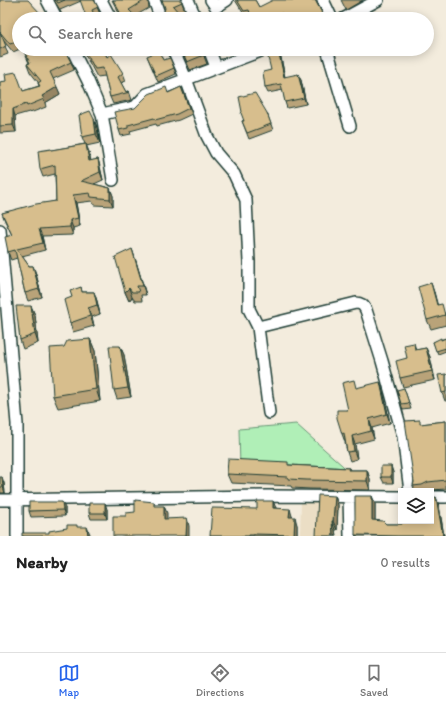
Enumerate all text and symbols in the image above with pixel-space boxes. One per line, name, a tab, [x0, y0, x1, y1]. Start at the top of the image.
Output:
search box	[12, 12, 434, 56]
icon: search	[26, 23, 48, 45]
text: Search here	[58, 25, 133, 43]
map controls	[398, 488, 434, 524]
button: layers	[398, 488, 434, 524]
text: Nearby	[16, 552, 68, 572]
text: 0 results	[380, 555, 430, 570]
tab: Map	[58, 662, 80, 699]
tab: Directions	[196, 662, 244, 699]
tab: Saved	[360, 662, 388, 699]

